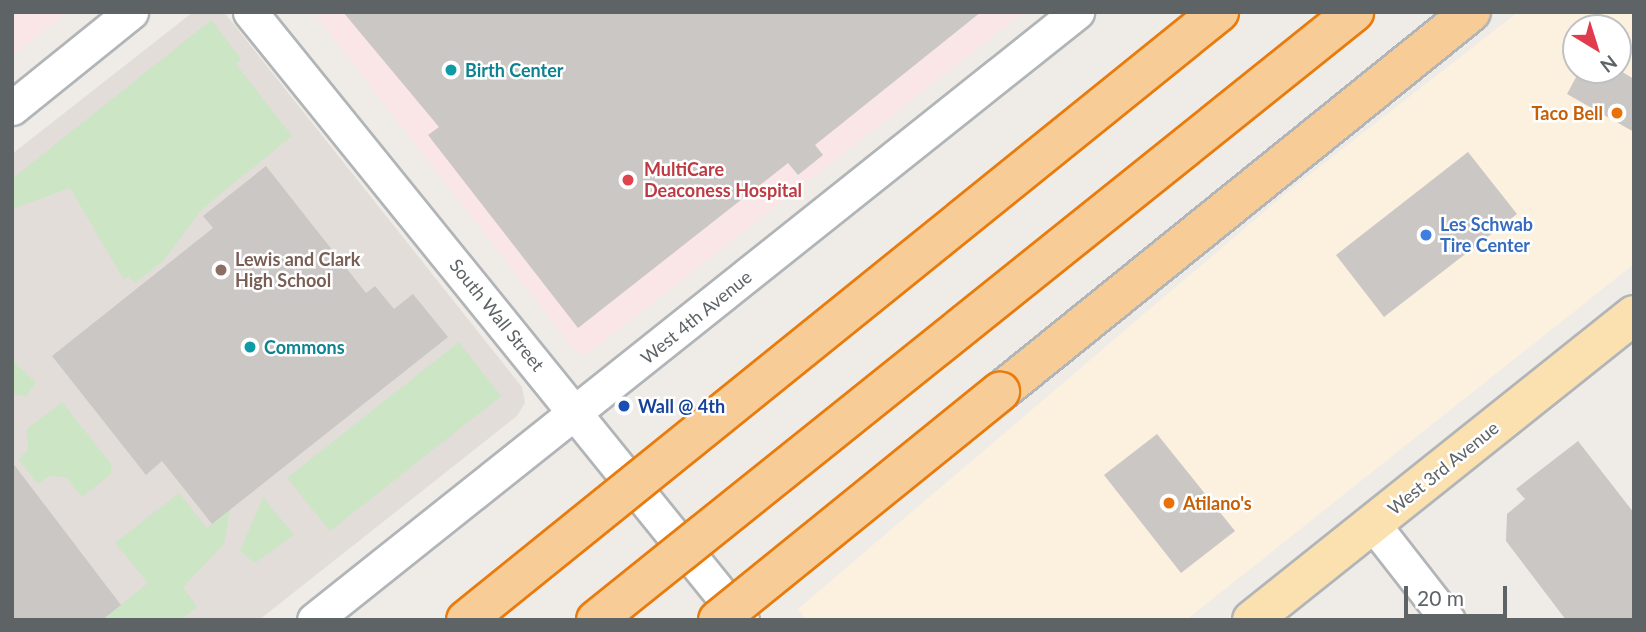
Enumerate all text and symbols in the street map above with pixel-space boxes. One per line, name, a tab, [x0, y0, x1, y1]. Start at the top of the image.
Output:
north arrow	[1562, 14, 1632, 84]
text: N	[1596, 51, 1622, 78]
place label: Birth Center	[465, 59, 564, 81]
marker: Birth Center	[443, 62, 459, 78]
place label: Taco Bell	[1532, 102, 1603, 124]
marker: Taco Bell	[1609, 105, 1625, 121]
place label: MultiCare Deaconess Hospital	[644, 159, 802, 202]
marker: MultiCare Deaconess Hospital	[618, 170, 638, 190]
place label: Les Schwab Tire Center	[1440, 214, 1533, 256]
marker: Les Schwab Tire Center	[1418, 227, 1434, 243]
place label: Lewis and Clark High School	[235, 249, 360, 292]
street label: South Wall Street	[445, 255, 549, 375]
marker: Lewis and Clark High School	[213, 262, 229, 278]
street label: West 4th Avenue	[636, 265, 756, 369]
place label: Commons	[264, 336, 345, 358]
marker: Commons	[242, 339, 258, 355]
place label: Wall @ 4th	[638, 395, 725, 417]
marker: Wall @ 4th	[616, 398, 632, 414]
street label: West 3rd Avenue	[1383, 417, 1503, 519]
place label: Atilano's	[1183, 492, 1252, 514]
marker: Atilano's	[1161, 495, 1177, 511]
scale bar	[1408, 572, 1511, 616]
text: 20 m	[1417, 585, 1464, 610]

